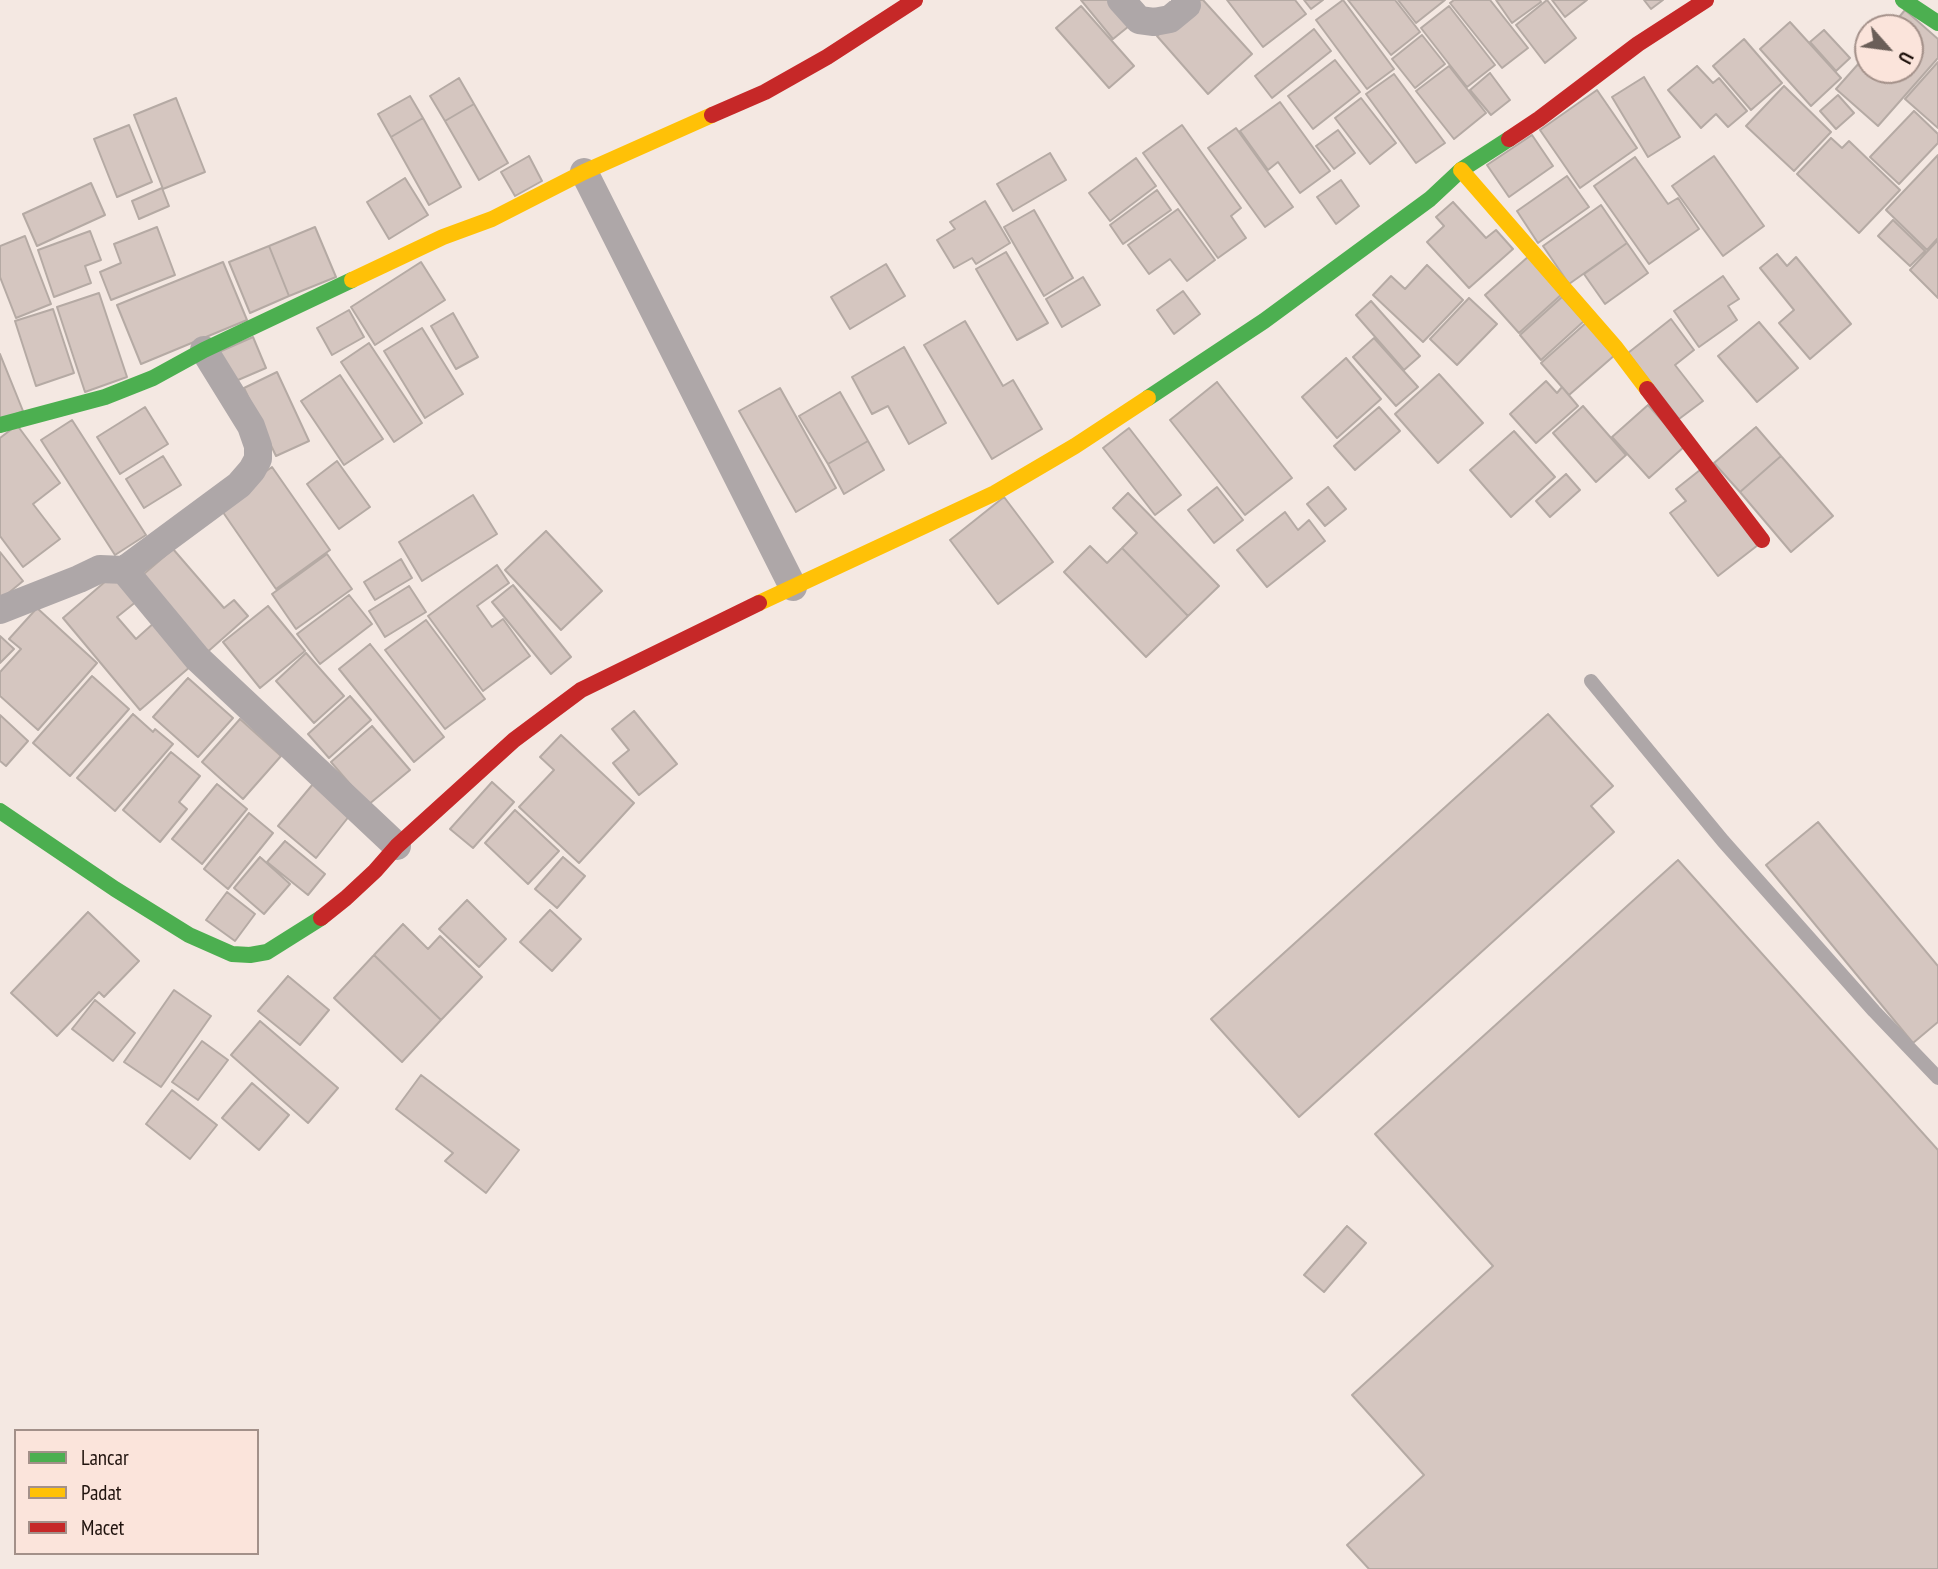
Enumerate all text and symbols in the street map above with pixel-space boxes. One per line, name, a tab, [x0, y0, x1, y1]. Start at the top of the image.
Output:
north arrow	[1854, 14, 1924, 84]
text: U	[1893, 48, 1919, 68]
legend	[14, 1429, 259, 1555]
text: Lancar	[81, 1444, 129, 1471]
text: Padat	[81, 1479, 122, 1506]
text: Macet	[81, 1514, 124, 1541]

